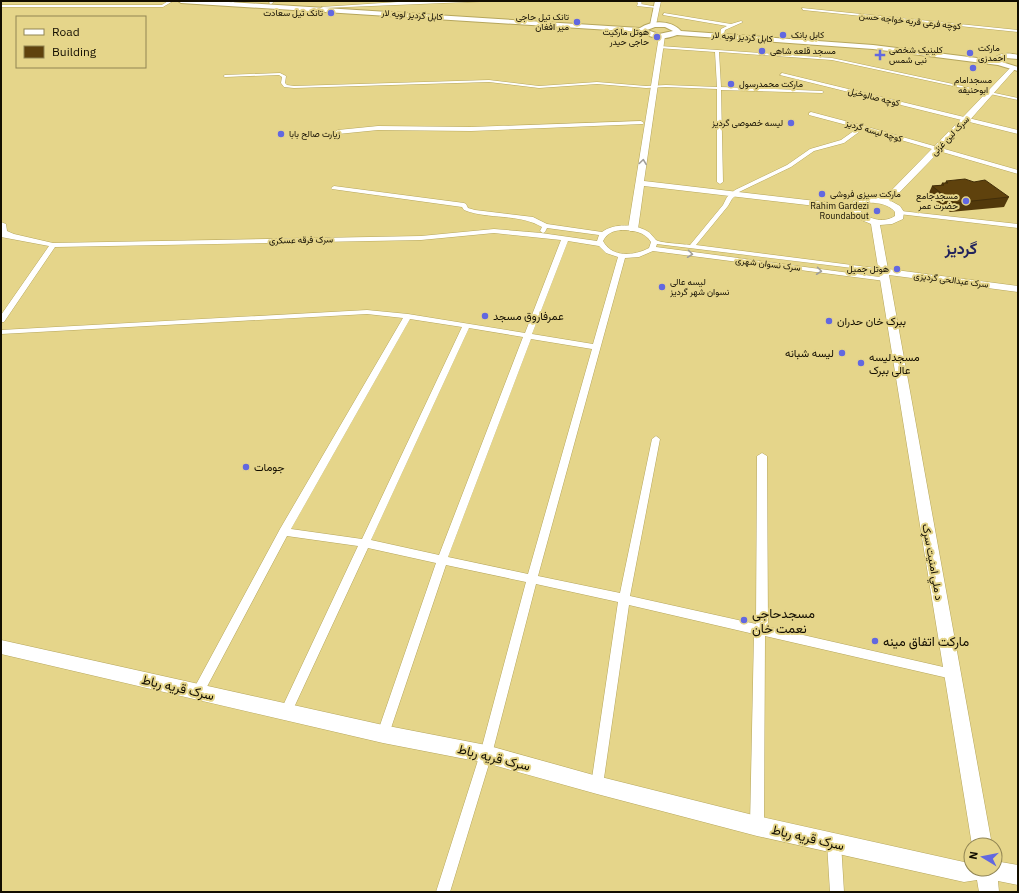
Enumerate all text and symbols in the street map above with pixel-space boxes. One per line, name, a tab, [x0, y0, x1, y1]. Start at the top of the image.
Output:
place label: تانک تیل سعادت	[263, 7, 323, 18]
street label: کابل گردیز لویه لار	[380, 7, 443, 23]
marker: تانک تیل سعادت	[326, 8, 336, 18]
street label: کوچه فرعی قریه خواجه حسن	[858, 10, 962, 32]
place label: تانک تیل حاجی میر افغان	[516, 11, 569, 33]
legend	[16, 16, 146, 68]
marker: تانک تیل حاجی میر افغان	[572, 17, 582, 27]
text: Road	[52, 24, 80, 39]
place label: هوتل مارکیت حاجی حیدر	[603, 26, 649, 48]
street label: کابل گردیز لویه لار	[710, 29, 773, 45]
place label: کابل بانک	[791, 29, 824, 40]
marker: کابل بانک	[778, 30, 788, 40]
marker: هوتل مارکیت حاجی حیدر	[652, 32, 662, 42]
place label: مارکت احمدزی	[978, 42, 1006, 64]
text: Building	[52, 44, 97, 59]
place label: کلینیک شخصی نبی شمس	[889, 44, 943, 65]
place label: مسجد قلعه شاهی	[770, 45, 836, 56]
marker: مسجد قلعه شاهی	[757, 46, 767, 56]
marker: مارکت احمدزی	[965, 48, 975, 58]
marker: کلینیک شخصی نبی شمس	[874, 49, 886, 61]
marker: مسجدامام ابوحنیفه	[968, 63, 978, 73]
place label: مسجدامام ابوحنیفه	[954, 74, 992, 96]
place label: مارکت محمدرسول	[739, 78, 803, 90]
marker: مارکت محمدرسول	[726, 79, 736, 89]
street label: کوچه صالوخیل	[847, 85, 901, 109]
street label: سرک لین غزنی	[928, 114, 972, 158]
place label: لیسه خصوصی گردیز	[711, 117, 783, 129]
street label: کوچه لیسه گردیز	[843, 117, 904, 145]
marker: لیسه خصوصی گردیز	[786, 118, 796, 128]
place label: زیارت صالح بابا	[289, 128, 340, 140]
marker: زیارت صالح بابا	[276, 129, 286, 139]
one-way arrow	[638, 159, 647, 165]
place label: مارکت سیزی فروشی	[830, 188, 901, 200]
marker: مارکت سیزی فروشی	[817, 189, 827, 199]
place label: مسجدجامع حضرت عمر	[916, 190, 958, 212]
marker: مسجدجامع حضرت عمر	[961, 196, 971, 206]
place label: Rahim Gardezi Roundabout	[810, 200, 869, 221]
marker: Rahim Gardezi Roundabout	[872, 206, 882, 216]
street label: سرک فرقه عسکری	[269, 233, 333, 247]
district label: گردیز	[944, 238, 977, 259]
one-way arrow	[687, 249, 693, 258]
street label: سرک نسوان شهری	[735, 254, 801, 274]
place label: هوتل جمیل	[847, 263, 889, 275]
marker: هوتل جمیل	[892, 264, 902, 274]
one-way arrow	[816, 266, 822, 275]
street label: سرک عبدالحی گردیزی	[913, 269, 989, 291]
place label: لیسه عالی نسوان شهر گردیز	[669, 276, 730, 298]
marker: لیسه عالی نسوان شهر گردیز	[657, 282, 667, 292]
place label: عمرفاروق مسجد	[493, 309, 564, 323]
marker: عمرفاروق مسجد	[480, 311, 490, 321]
place label: ببرک خان حدران	[837, 314, 906, 328]
marker: ببرک خان حدران	[824, 316, 834, 326]
place label: لیسه شبانه	[785, 346, 834, 360]
marker: لیسه شبانه	[837, 348, 847, 358]
place label: مسجدلیسه عالی ببرک	[869, 350, 920, 377]
marker: مسجدلیسه عالی ببرک	[856, 358, 866, 368]
place label: جومات	[254, 460, 285, 474]
marker: جومات	[241, 462, 251, 472]
street label: د ملي امنیت سړک	[916, 523, 947, 602]
place label: مسجدحاجی نعمت خان	[752, 605, 815, 637]
marker: مسجدحاجی نعمت خان	[739, 615, 749, 625]
place label: مارکت اتفاق مینه	[883, 633, 969, 650]
marker: مارکت اتفاق مینه	[870, 636, 880, 646]
street label: سرک قریه رباط	[140, 671, 216, 704]
street label: سرک قریه رباط	[456, 740, 532, 775]
street label: سرک قریه رباط	[770, 821, 846, 854]
north arrow	[963, 837, 1003, 877]
text: N	[966, 850, 981, 860]

